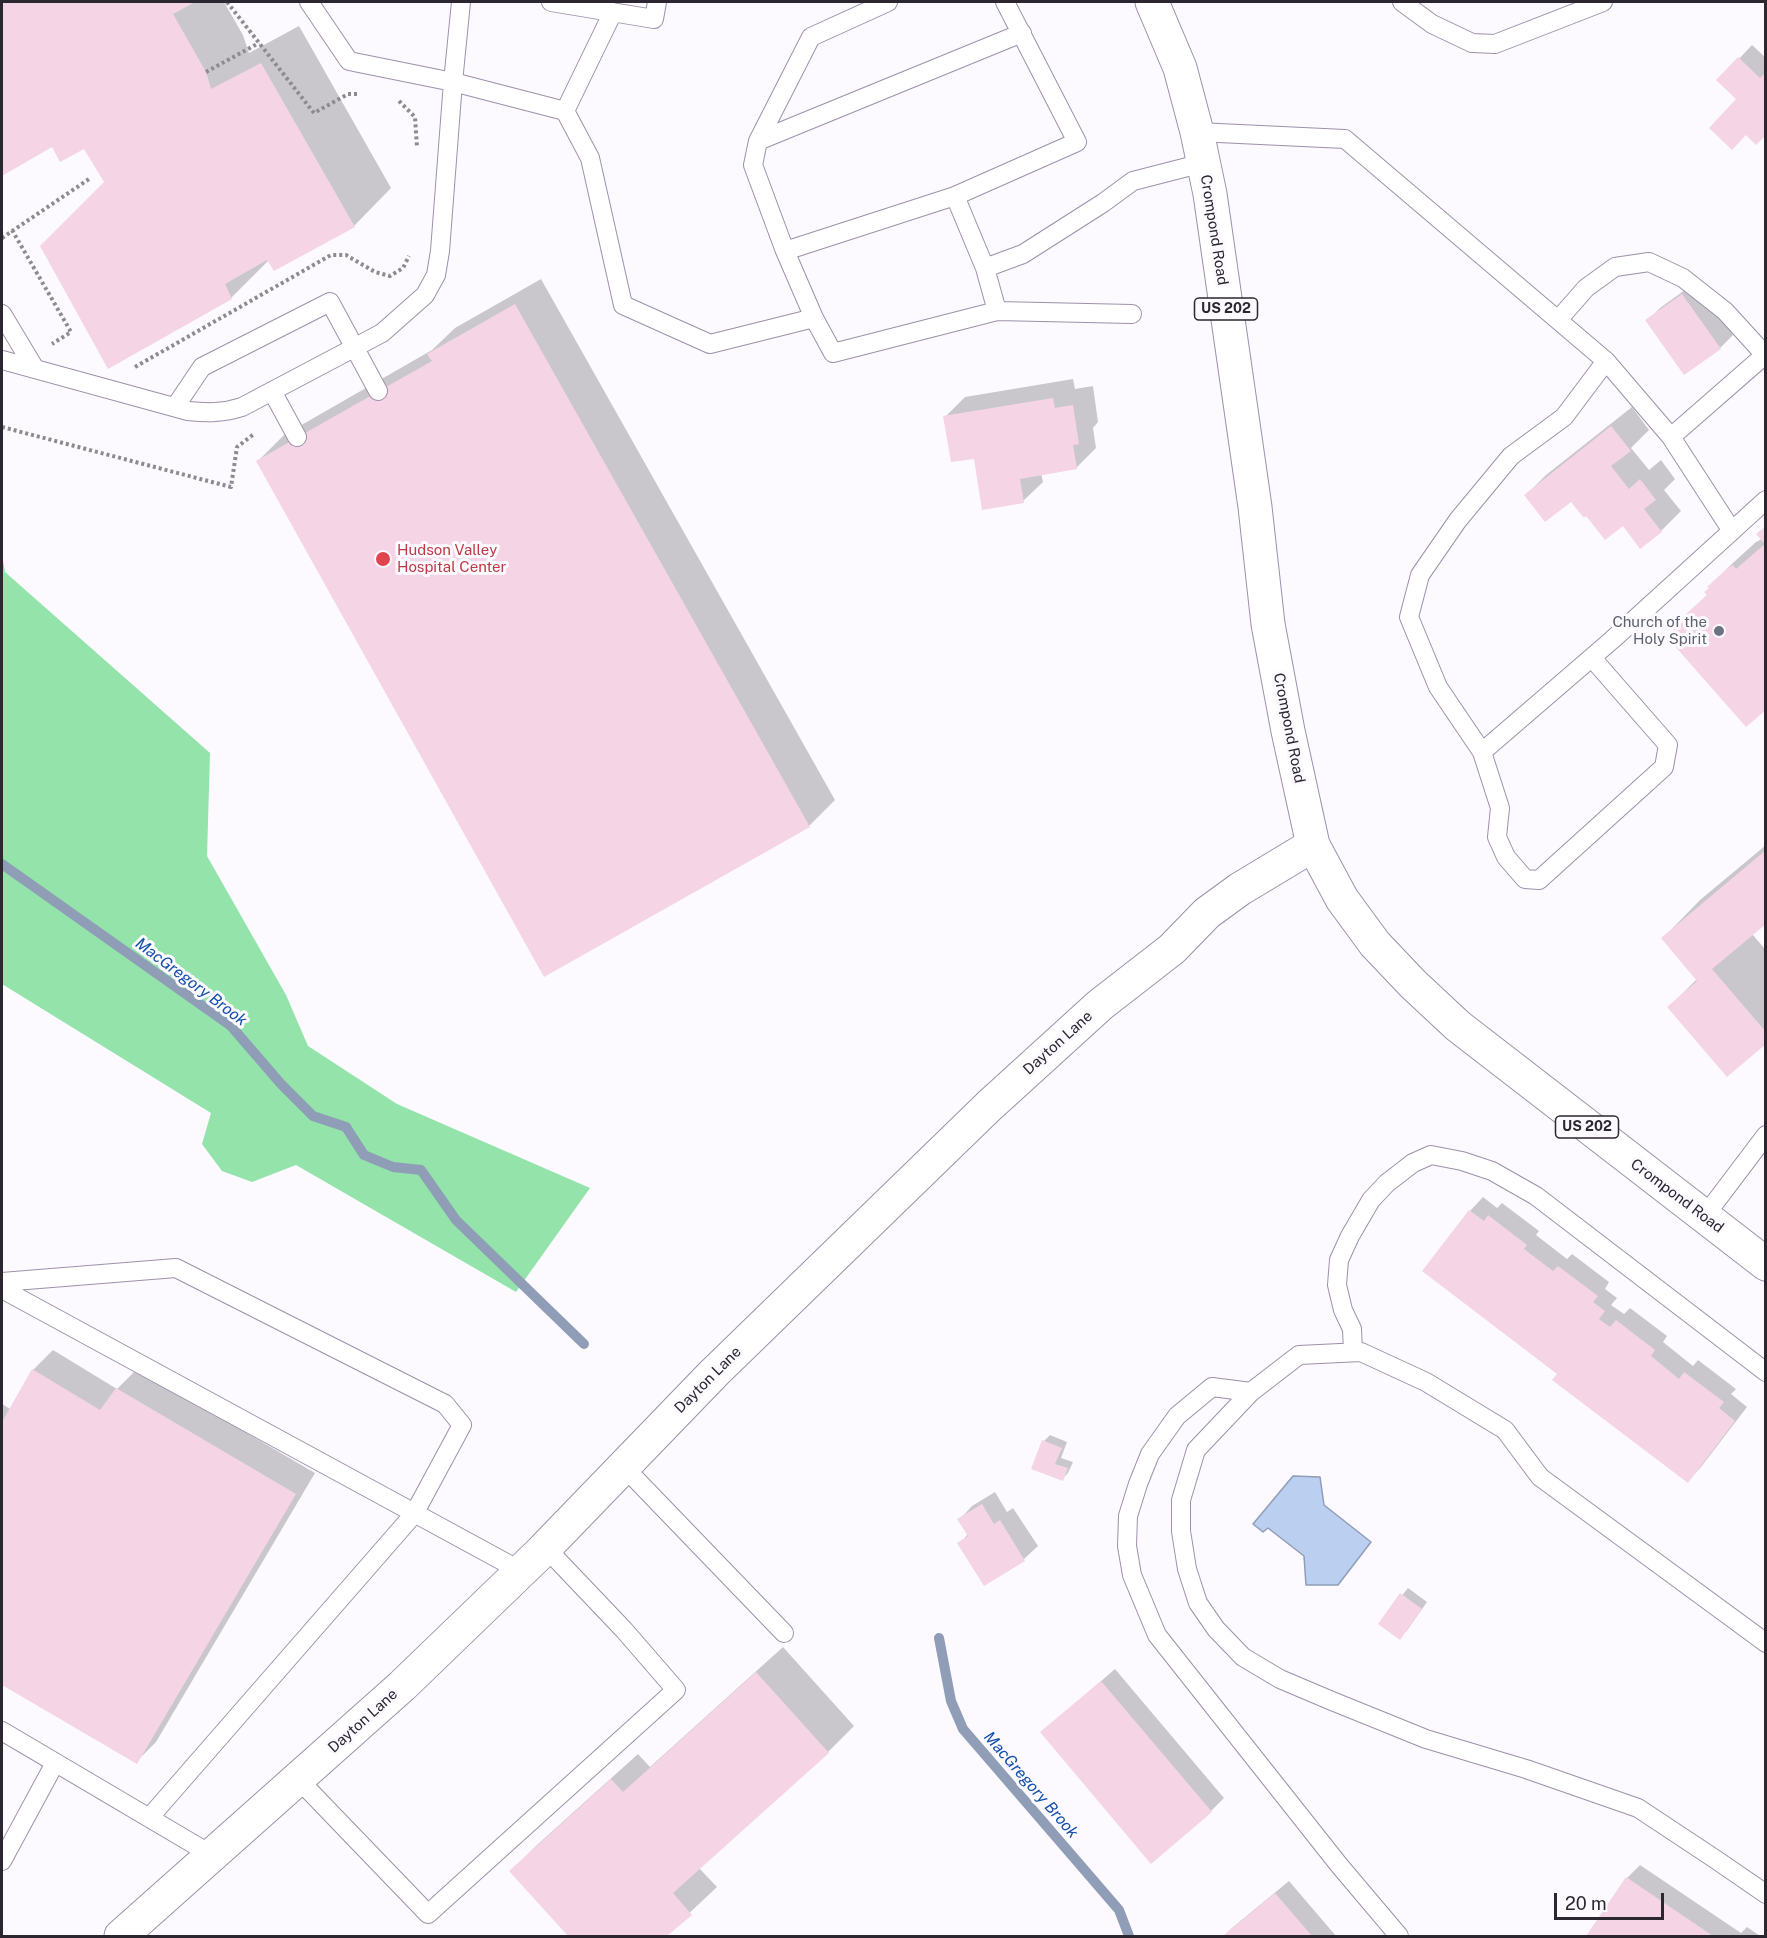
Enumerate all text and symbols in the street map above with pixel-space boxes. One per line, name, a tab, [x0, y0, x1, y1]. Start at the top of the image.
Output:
street label: Crompond Road	[1196, 173, 1232, 287]
road number: US 202	[1194, 298, 1258, 320]
place label: Hudson Valley Hospital Center	[397, 541, 506, 576]
marker: Hudson Valley Hospital Center	[374, 550, 392, 568]
place label: Church of the Holy Spirit	[1612, 613, 1707, 648]
marker: Church of the Holy Spirit	[1712, 624, 1726, 638]
street label: Crompond Road	[1270, 671, 1308, 785]
water label: MacGregory Brook	[131, 934, 251, 1030]
street label: Dayton Lane	[1020, 1007, 1096, 1079]
road number: US 202	[1556, 1116, 1618, 1138]
street label: Crompond Road	[1627, 1155, 1727, 1237]
street label: Dayton Lane	[671, 1343, 745, 1417]
street label: Dayton Lane	[325, 1685, 401, 1757]
water label: MacGregory Brook	[980, 1728, 1082, 1842]
scale bar	[1557, 1881, 1666, 1919]
text: 20 m	[1565, 1893, 1607, 1914]

